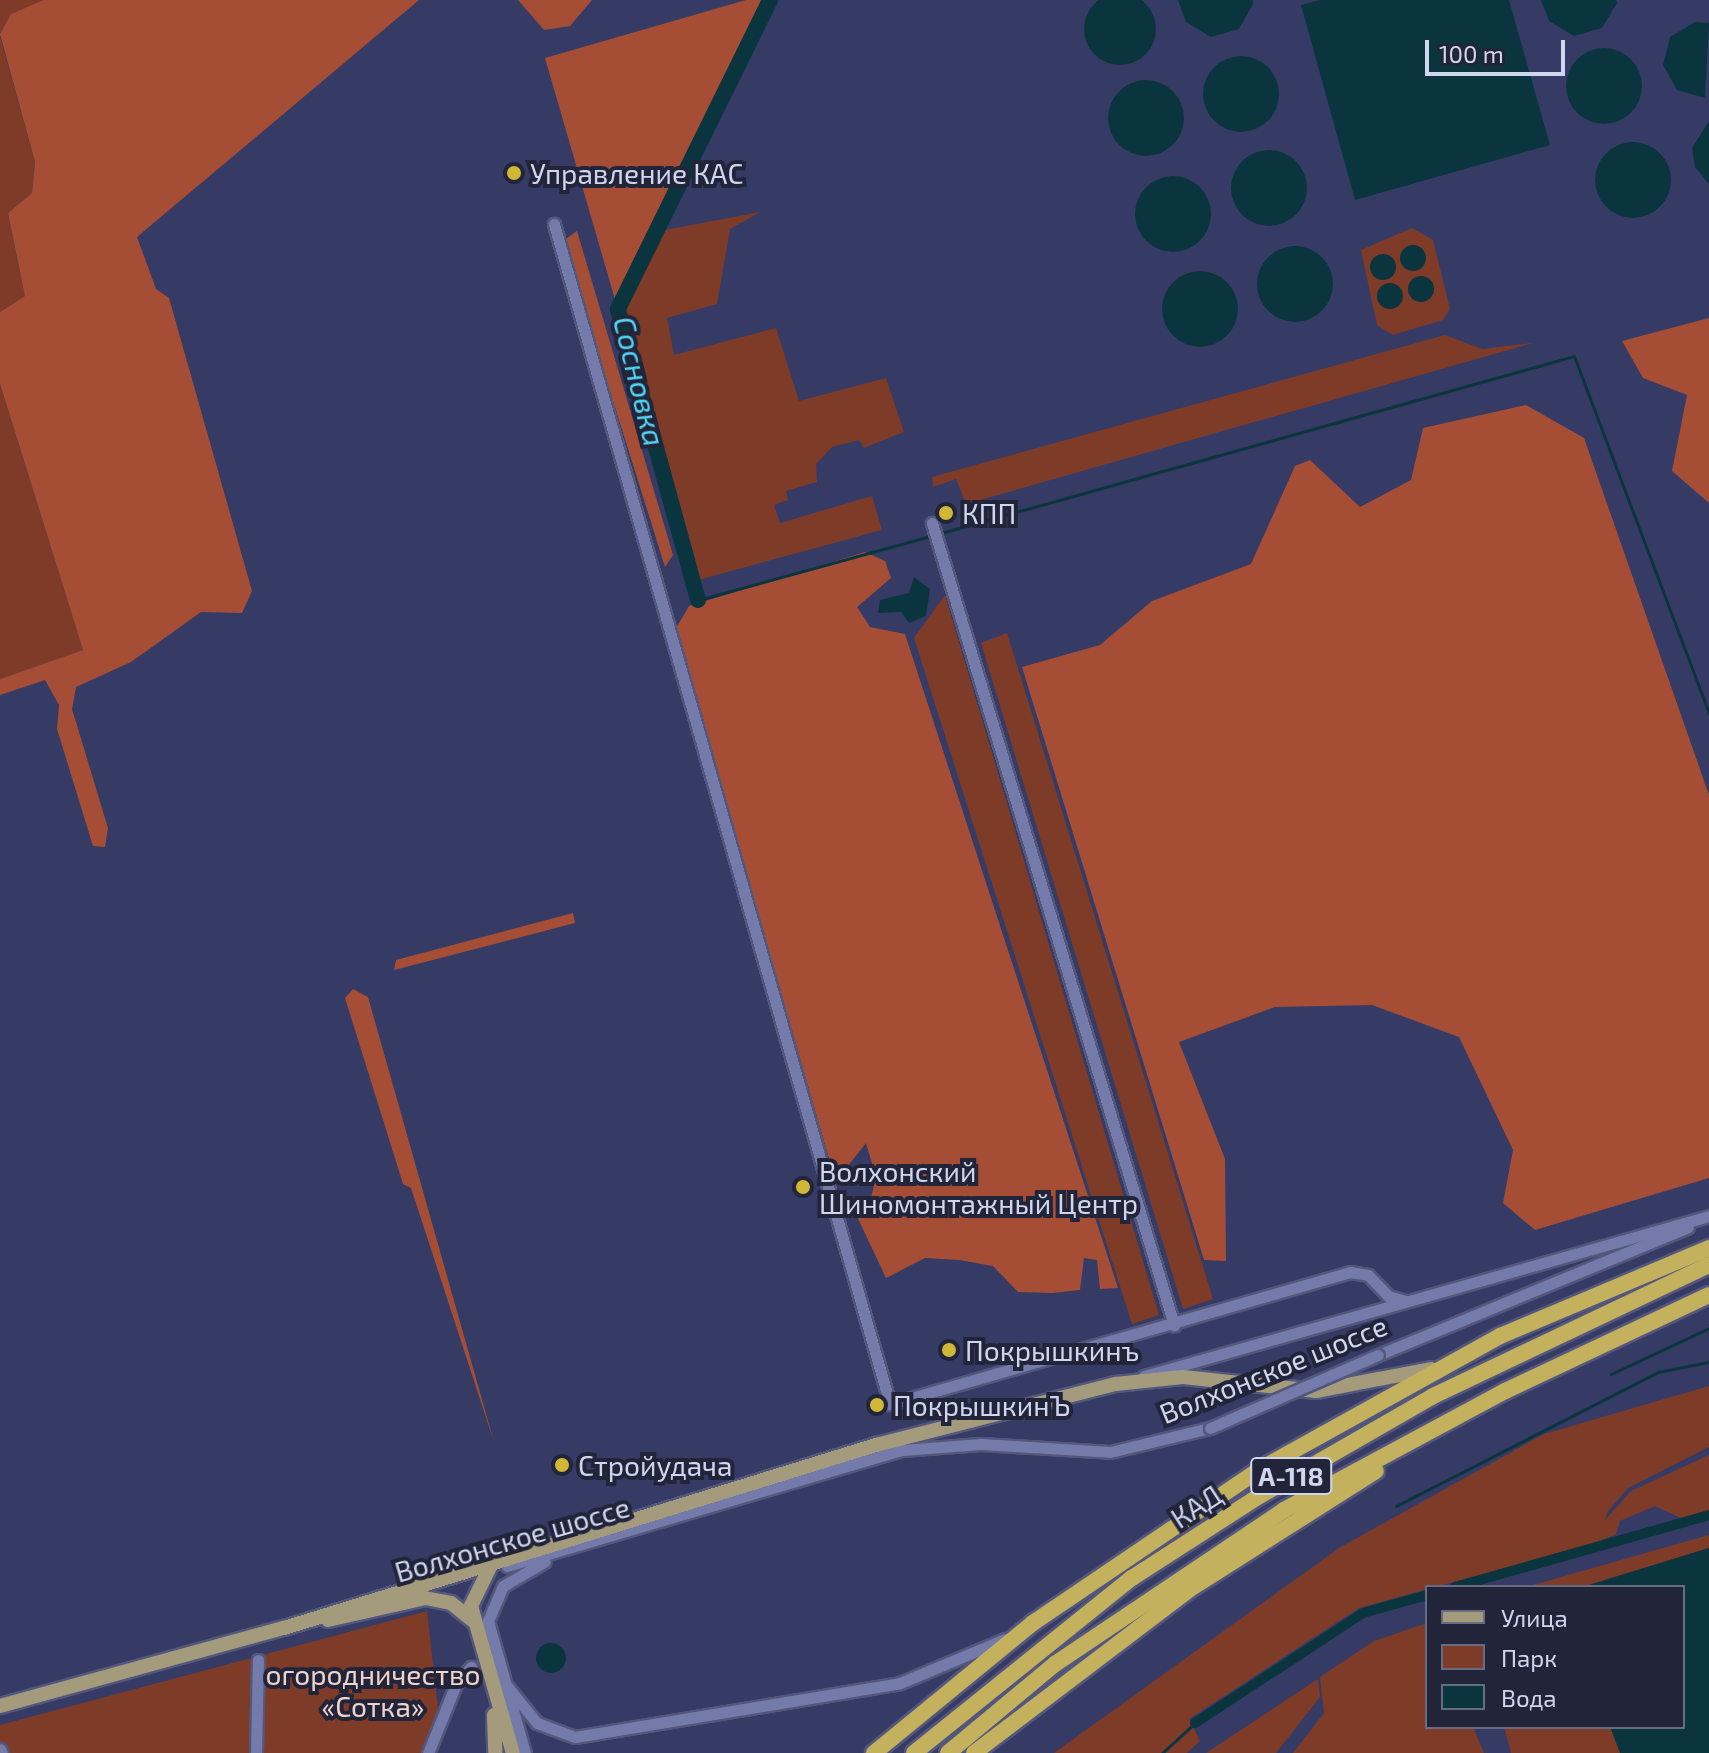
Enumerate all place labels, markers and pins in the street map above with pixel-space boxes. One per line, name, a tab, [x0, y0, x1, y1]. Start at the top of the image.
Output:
place label: Управление КАС	[530, 156, 743, 190]
marker: Управление КАС	[505, 164, 523, 182]
place label: КПП	[962, 496, 1016, 530]
marker: КПП	[937, 504, 955, 522]
place label: Волхонский Шиномонтажный Центр	[819, 1154, 1138, 1220]
marker: Волхонский Шиномонтажный Центр	[794, 1178, 812, 1196]
place label: Покрышкинъ	[965, 1333, 1139, 1367]
marker: Покрышкинъ	[940, 1341, 958, 1359]
place label: ПокрышкинЪ	[893, 1388, 1070, 1422]
marker: ПокрышкинЪ	[868, 1396, 886, 1414]
place label: Стройудача	[578, 1448, 732, 1482]
marker: Стройудача	[553, 1456, 571, 1474]

